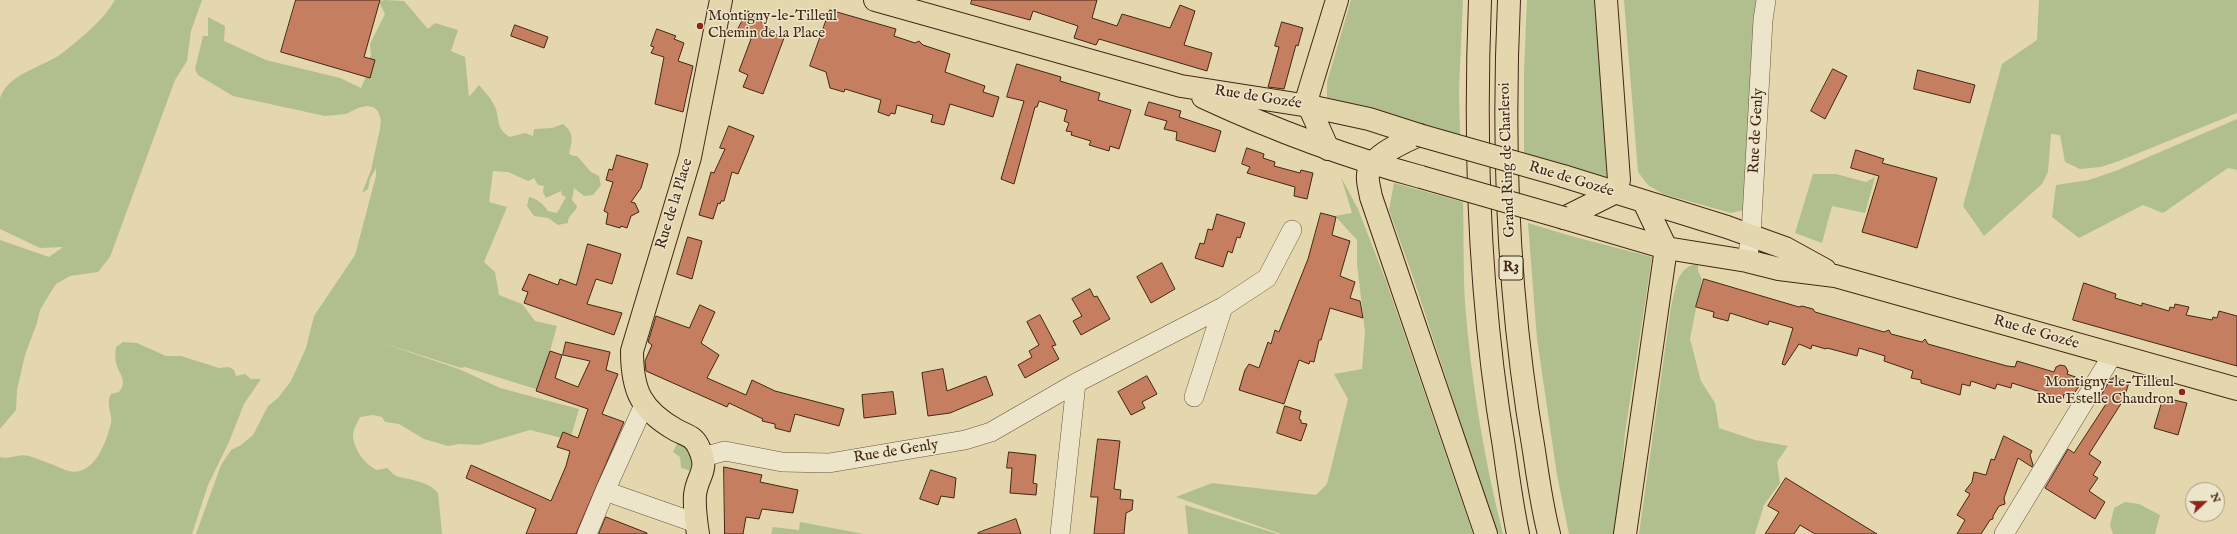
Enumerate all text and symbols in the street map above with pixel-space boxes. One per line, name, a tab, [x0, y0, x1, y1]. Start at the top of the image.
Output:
place label: Montigny-le-Tilleul Chemin de la Place	[708, 8, 837, 43]
marker: Montigny-le-Tilleul Chemin de la Place	[695, 21, 705, 31]
street label: Rue de Gozée	[1213, 82, 1303, 114]
street label: Grand Ring de Charleroi	[1496, 82, 1520, 238]
street label: Rue de Genly	[1746, 88, 1768, 174]
street label: Rue de la Place	[653, 156, 697, 252]
street label: Rue de Gozée	[1526, 159, 1616, 201]
road number: R3	[1499, 256, 1523, 280]
street label: Rue de Gozée	[1991, 312, 2081, 354]
place label: Montigny-le-Tilleul Rue Estelle Chaudron	[2036, 374, 2174, 409]
marker: Montigny-le-Tilleul Rue Estelle Chaudron	[2177, 387, 2187, 397]
street label: Rue de Genly	[852, 436, 940, 468]
north arrow	[2185, 482, 2225, 522]
text: N	[2207, 491, 2223, 505]

